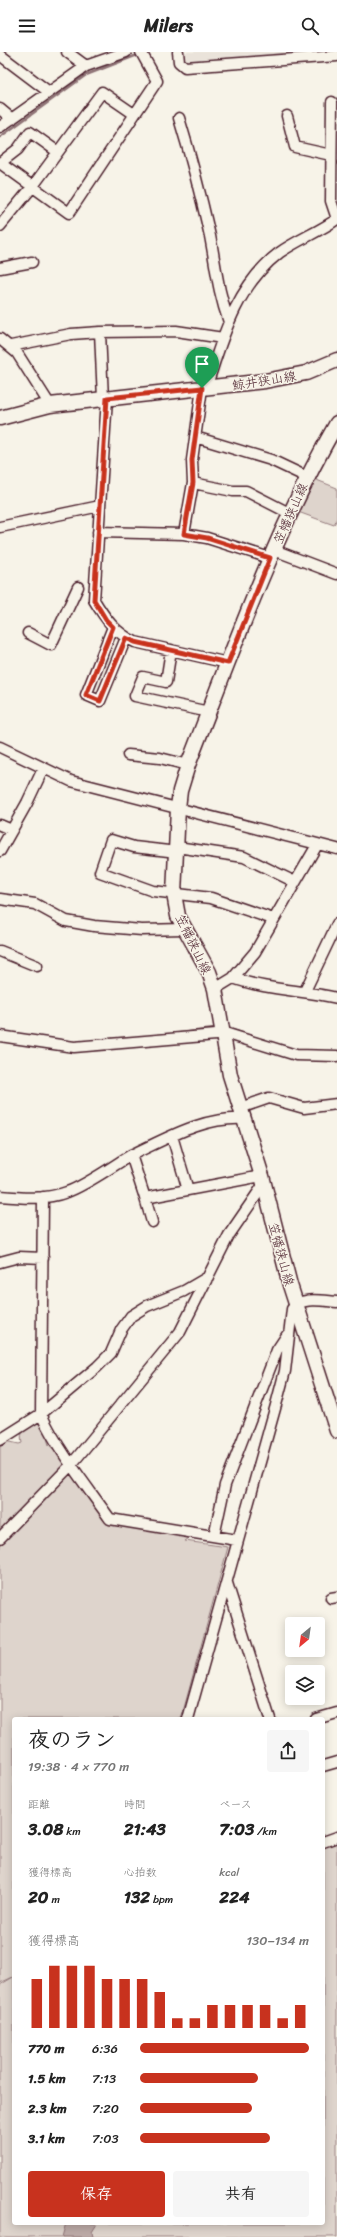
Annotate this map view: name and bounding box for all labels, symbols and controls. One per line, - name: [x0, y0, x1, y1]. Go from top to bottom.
- text: Milers: [144, 10, 193, 42]
- icon: menu: [16, 15, 38, 37]
- icon: search: [299, 15, 321, 37]
- pin: [185, 347, 219, 388]
- icon: arrive: [191, 353, 213, 375]
- street label: 鯨井狭山線: [230, 364, 299, 397]
- street label: 笠幡狭山線: [267, 478, 315, 548]
- street label: 笠幡狭山線: [169, 910, 219, 979]
- street label: 笠幡狭山線: [262, 1220, 301, 1289]
- north arrow: [285, 1617, 325, 1657]
- map controls: [285, 1617, 325, 1705]
- button: layers: [285, 1665, 325, 1705]
- text: 夜のラン: [28, 1720, 116, 1759]
- button: share: [267, 1730, 309, 1772]
- text: 19:38 · 4 × 770 m: [28, 1755, 129, 1778]
- text: 距離: [28, 1795, 50, 1814]
- text: 時間: [124, 1795, 146, 1814]
- text: ペース: [219, 1795, 252, 1814]
- text: 3.08: [28, 1814, 63, 1844]
- text: 21:43: [124, 1814, 166, 1844]
- text: 7:03: [219, 1814, 254, 1844]
- text: km: [63, 1822, 81, 1841]
- text: /km: [254, 1822, 277, 1841]
- text: 獲得標高: [28, 1863, 72, 1882]
- text: 心拍数: [124, 1863, 157, 1882]
- text: kcal: [219, 1863, 239, 1882]
- text: 20: [28, 1882, 49, 1912]
- text: 132: [124, 1882, 150, 1912]
- text: 224: [219, 1882, 250, 1912]
- text: m: [49, 1890, 60, 1909]
- text: bpm: [150, 1890, 173, 1909]
- text: 獲得標高: [28, 1929, 80, 1952]
- text: 130–134 m: [246, 1929, 309, 1952]
- text: 770 m: [28, 2037, 64, 2060]
- text: 6:36: [92, 2037, 118, 2060]
- text: 1.5 km: [28, 2067, 66, 2090]
- text: 7:13: [92, 2067, 116, 2090]
- text: 2.3 km: [28, 2097, 67, 2120]
- text: 7:20: [92, 2097, 119, 2120]
- text: 3.1 km: [28, 2127, 65, 2150]
- text: 7:03: [92, 2127, 119, 2150]
- button: 保存: [28, 2171, 165, 2217]
- button: 共有: [173, 2171, 309, 2217]

